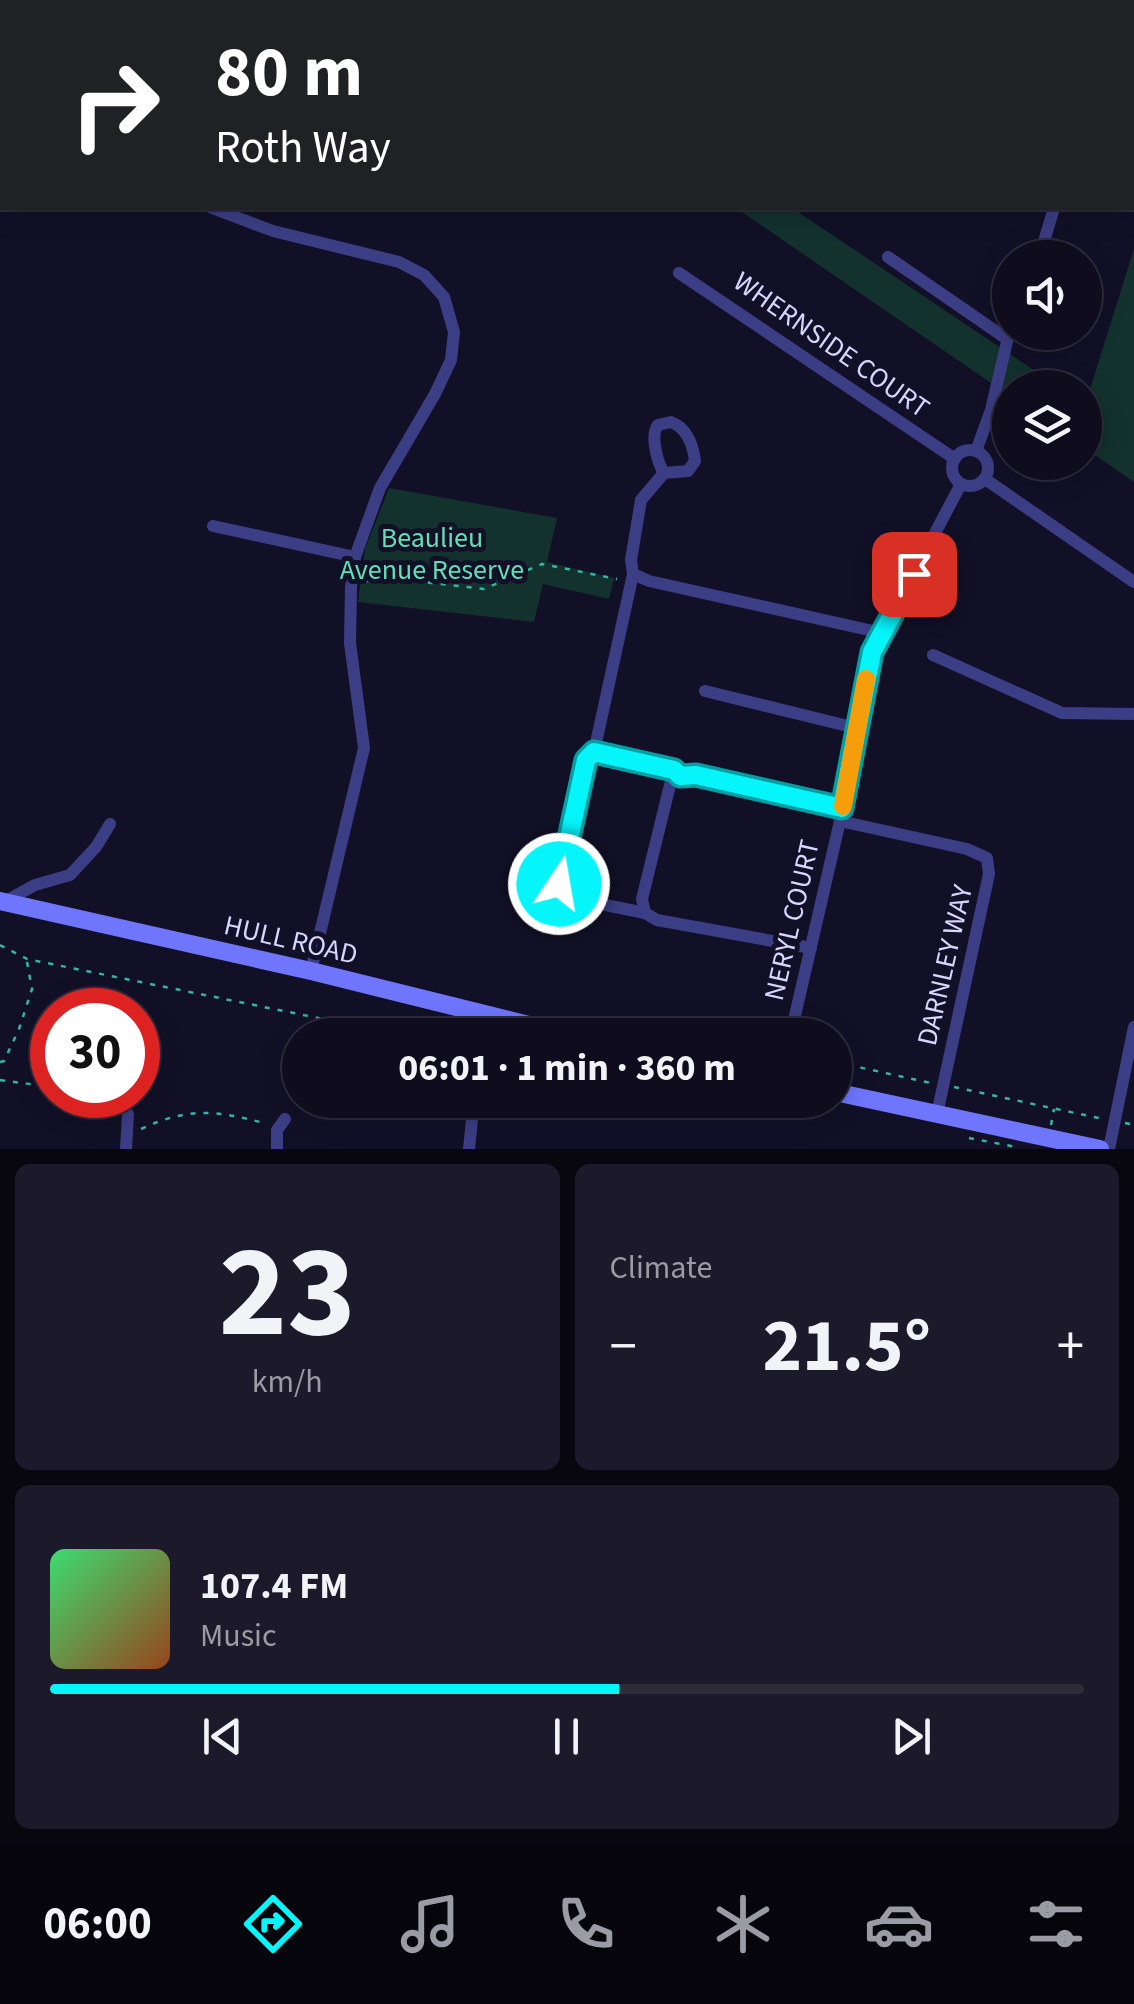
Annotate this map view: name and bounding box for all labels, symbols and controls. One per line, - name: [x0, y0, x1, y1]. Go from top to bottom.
- text: 80 m: [215, 23, 363, 123]
- icon: right: [50, 40, 180, 170]
- text: Roth Way: [215, 116, 391, 180]
- map controls: [992, 240, 1102, 480]
- button: sound: [992, 240, 1102, 350]
- street label: WHERNSIDE COURT: [725, 262, 938, 428]
- button: layers: [992, 370, 1102, 480]
- park label: Beaulieu Avenue Reserve: [340, 518, 524, 590]
- pin: [872, 532, 957, 617]
- icon: arrive: [887, 547, 942, 602]
- position arrow: [507, 832, 611, 936]
- street label: NERYL COURT: [754, 836, 830, 1004]
- street label: DARNLEY WAY: [907, 880, 983, 1049]
- street label: HULL ROAD: [220, 905, 361, 975]
- speed limit sign: 30: [30, 988, 160, 1118]
- text: 06:01 · 1 min · 360 m: [398, 1041, 736, 1095]
- text: 23: [219, 1201, 356, 1386]
- text: Climate: [610, 1245, 712, 1291]
- text: 21.5°: [762, 1293, 931, 1400]
- text: −: [610, 1308, 637, 1386]
- text: +: [1057, 1308, 1084, 1386]
- text: km/h: [252, 1359, 323, 1405]
- text: 107.4 FM: [200, 1559, 348, 1613]
- text: Music: [200, 1613, 277, 1659]
- icon: previous: [195, 1709, 250, 1764]
- icon: pause: [539, 1709, 594, 1764]
- icon: next: [884, 1709, 939, 1764]
- icon: directions: [238, 1889, 308, 1959]
- icon: music: [395, 1889, 465, 1959]
- icon: phone: [551, 1889, 621, 1959]
- icon: climate: [708, 1889, 778, 1959]
- icon: car: [864, 1889, 934, 1959]
- icon: filters: [1021, 1889, 1091, 1959]
- text: 06:00: [43, 1892, 152, 1956]

